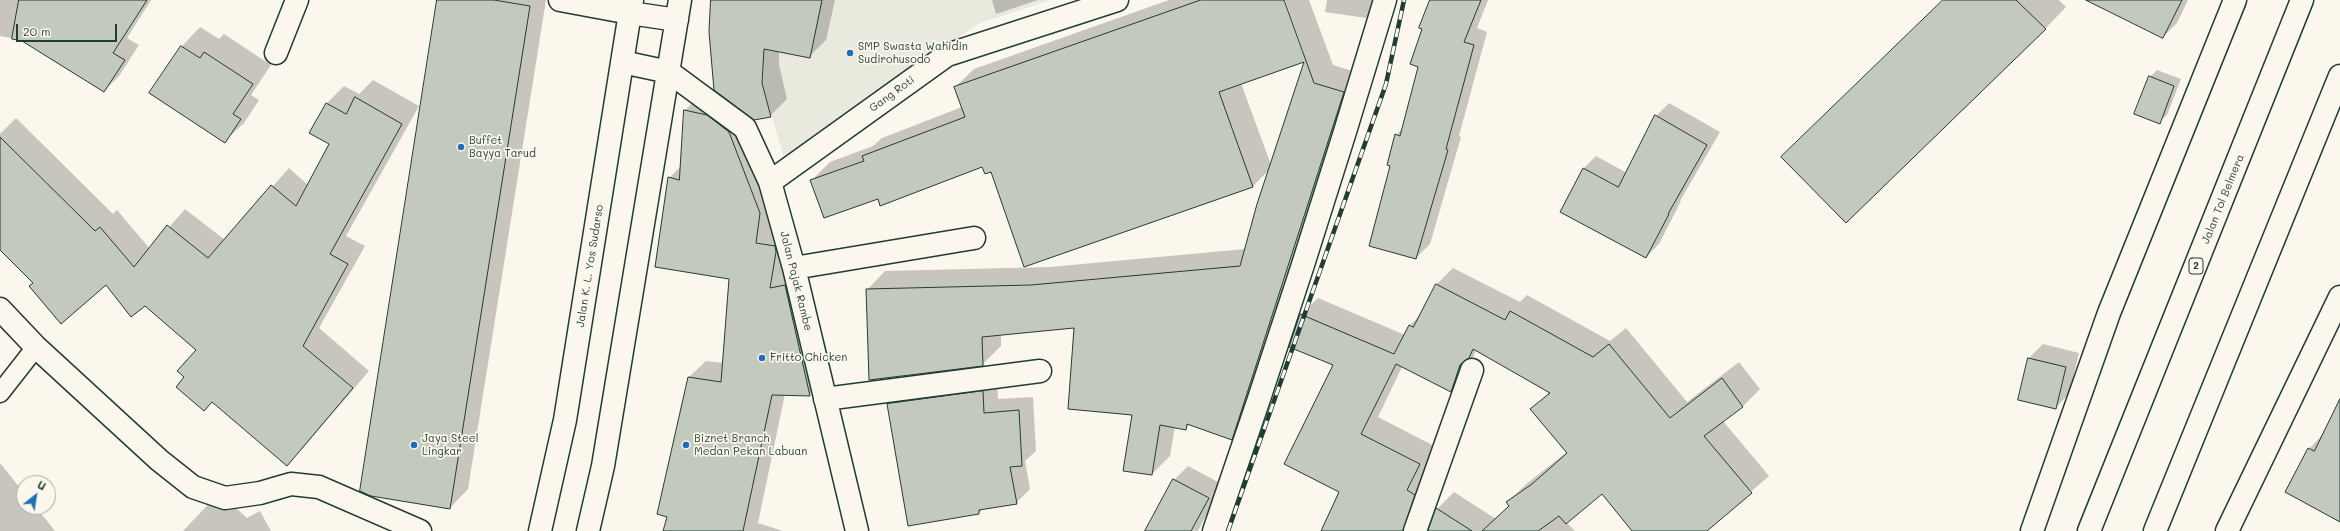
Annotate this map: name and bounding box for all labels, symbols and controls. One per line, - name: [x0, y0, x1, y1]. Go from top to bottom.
- scale bar: [18, 16, 119, 42]
- text: 20 m: [23, 23, 51, 39]
- place label: SMP Swasta Wahidin Sudirohusodo: [858, 40, 968, 66]
- marker: SMP Swasta Wahidin Sudirohusodo: [845, 48, 855, 58]
- street label: Gang Roti: [867, 73, 917, 115]
- place label: Buffet Bayya Tarud: [469, 134, 536, 160]
- marker: Buffet Bayya Tarud: [456, 142, 466, 152]
- street label: Jalan Tol Belmera: [2199, 152, 2247, 246]
- street label: Jalan K. L. Yos Sudarso: [574, 204, 606, 328]
- street label: Jalan Pajak Rambe: [777, 230, 815, 332]
- road number: 2: [2189, 258, 2203, 274]
- place label: Fritto Chicken: [770, 351, 847, 365]
- marker: Fritto Chicken: [757, 353, 767, 363]
- place label: Jaya Steel Lingkar: [422, 432, 478, 458]
- place label: Biznet Branch Medan Pekan Labuan: [694, 432, 807, 458]
- marker: Jaya Steel Lingkar: [409, 440, 419, 450]
- marker: Biznet Branch Medan Pekan Labuan: [681, 440, 691, 450]
- north arrow: [16, 475, 56, 515]
- text: U: [35, 477, 49, 493]

